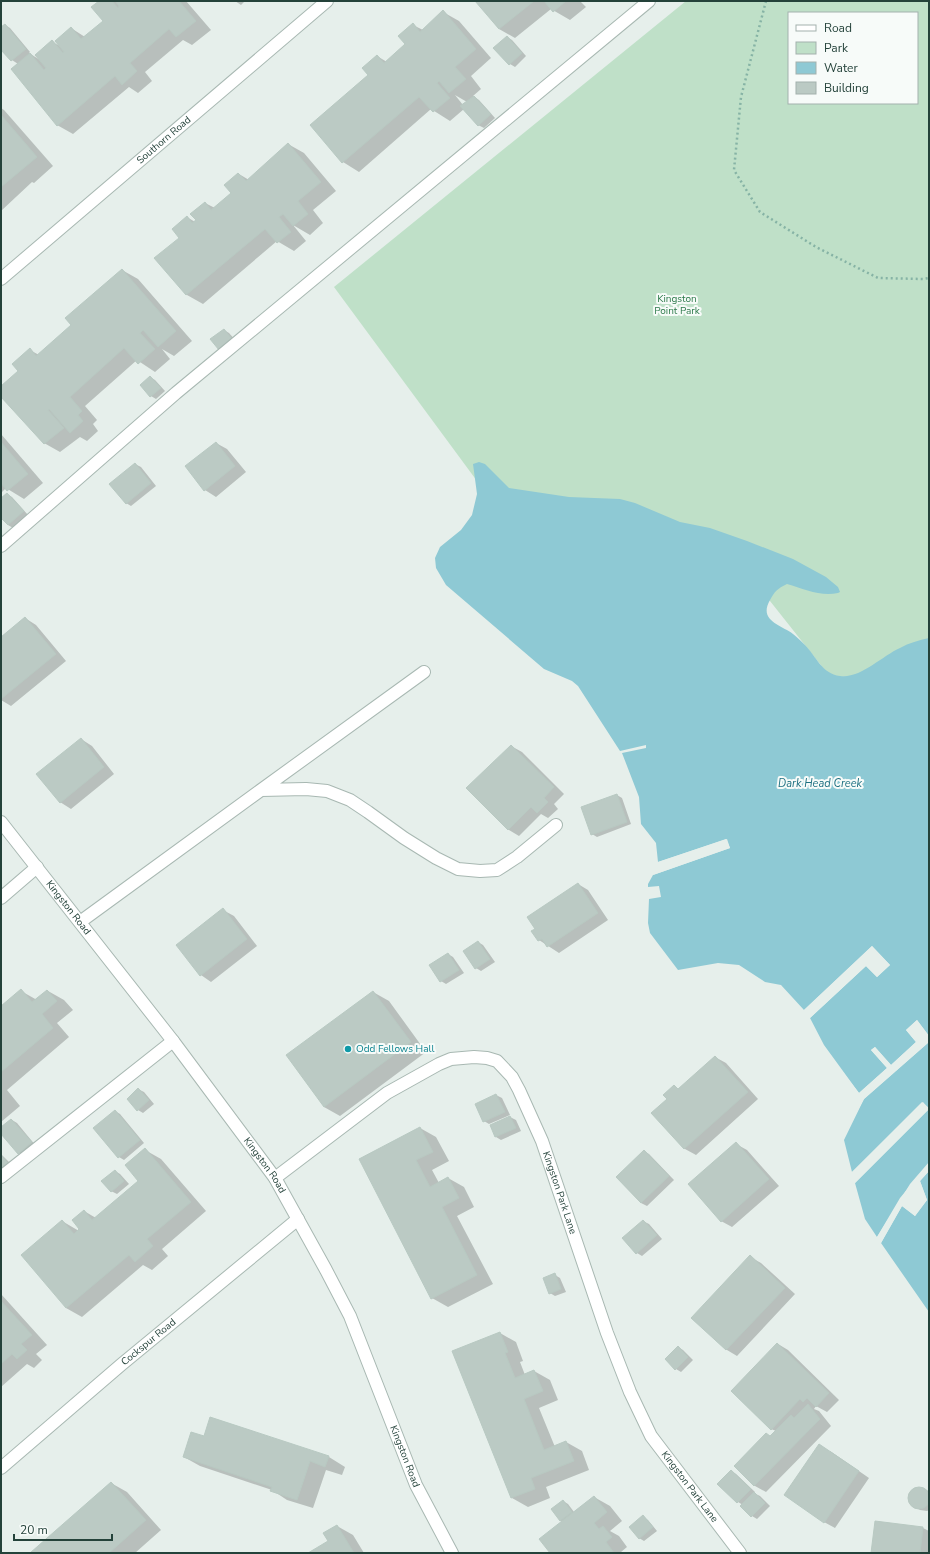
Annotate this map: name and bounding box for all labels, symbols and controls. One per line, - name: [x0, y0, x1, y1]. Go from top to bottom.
- legend: [788, 12, 918, 104]
- text: Road: [824, 20, 852, 36]
- text: Park: [824, 40, 849, 56]
- text: Water: [824, 60, 858, 76]
- text: Building: [824, 80, 869, 96]
- street label: Southorn Road: [134, 113, 194, 167]
- park label: Kingston Point Park: [654, 292, 701, 318]
- water label: Dark Head Creek: [778, 776, 863, 791]
- street label: Kingston Road: [43, 878, 94, 938]
- place label: Odd Fellows Hall: [356, 1042, 434, 1056]
- marker: Odd Fellows Hall: [343, 1044, 353, 1054]
- street label: Kingston Road: [240, 1135, 289, 1196]
- street label: Kingston Park Lane: [539, 1150, 580, 1236]
- street label: Cockspur Road: [118, 1315, 179, 1369]
- street label: Kingston Road: [386, 1423, 423, 1490]
- street label: Kingston Park Lane: [658, 1448, 721, 1526]
- scale bar: [14, 1516, 112, 1542]
- text: 20 m: [20, 1522, 48, 1538]

